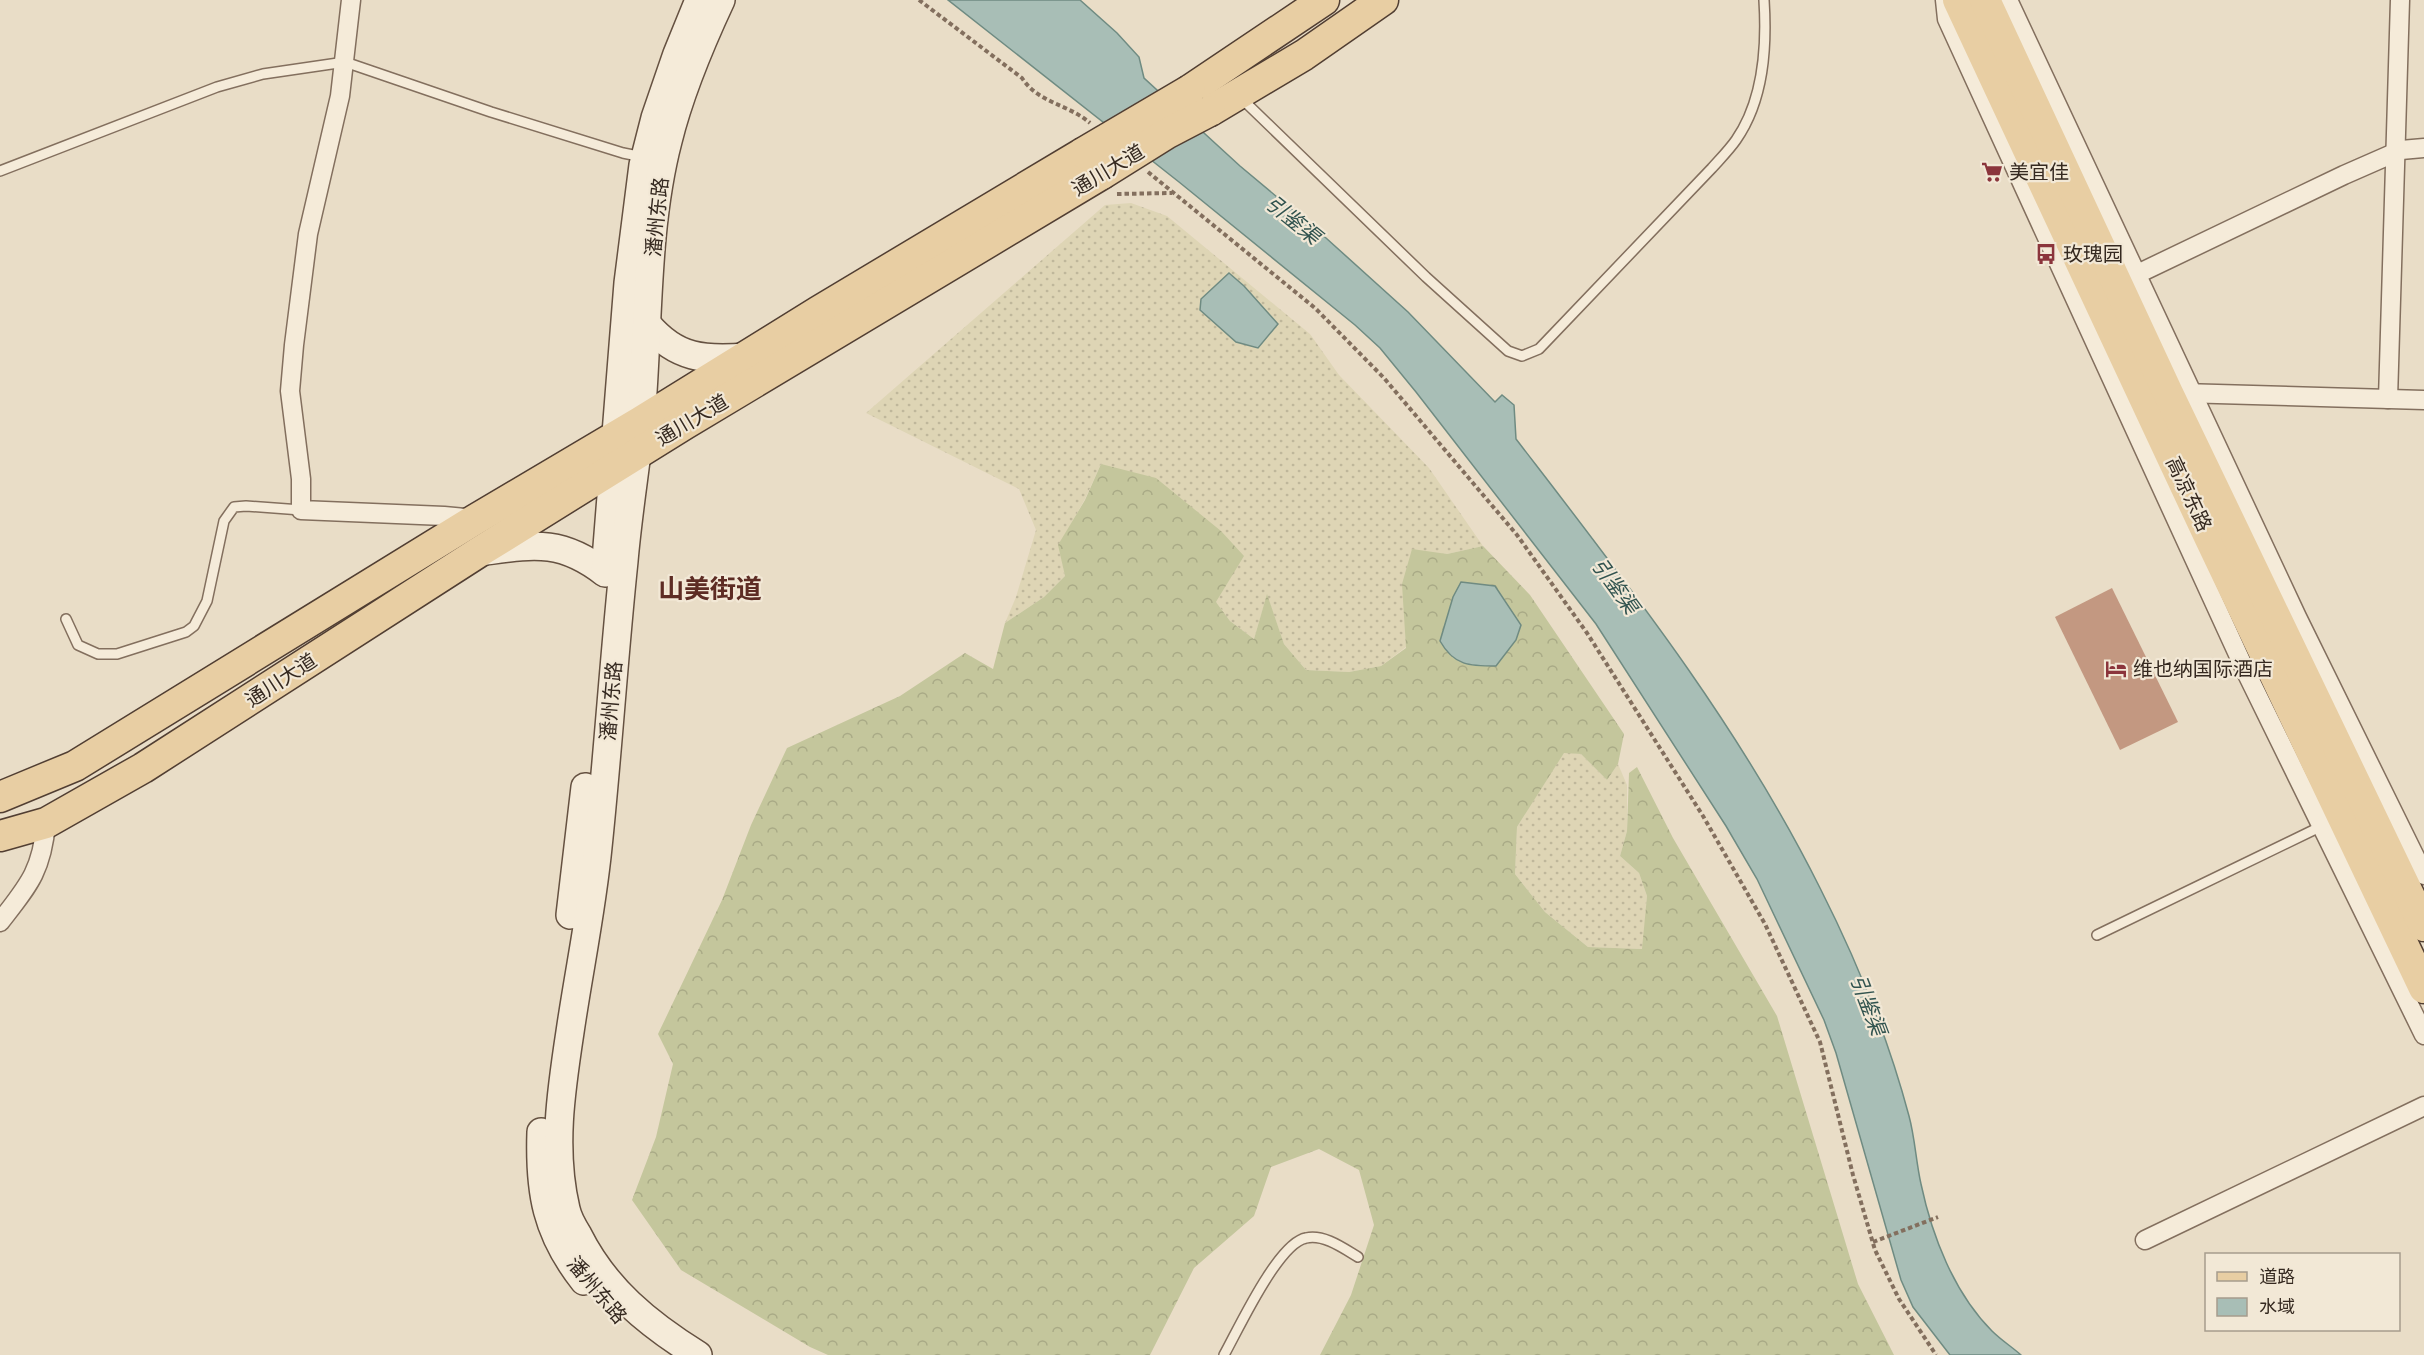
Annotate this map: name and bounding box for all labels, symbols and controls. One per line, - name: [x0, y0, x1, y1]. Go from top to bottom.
- street label: 通川大道: [1067, 137, 1149, 203]
- place label: 美宜佳: [2009, 158, 2069, 186]
- supermarket icon: 美宜佳: [1980, 160, 2004, 184]
- street label: 潘州东路: [639, 176, 675, 258]
- water label: 引鉴渠: [1260, 189, 1329, 253]
- place label: 玫瑰园: [2063, 240, 2123, 268]
- bus stop icon: 玫瑰园: [2034, 242, 2058, 266]
- street label: 通川大道: [651, 387, 733, 453]
- street label: 高凉东路: [2159, 452, 2219, 536]
- water label: 引鉴渠: [1585, 552, 1647, 622]
- district label: 山美街道: [658, 571, 762, 607]
- street label: 通川大道: [240, 646, 322, 714]
- place label: 维也纳国际酒店: [2133, 655, 2273, 683]
- hotel icon: 维也纳国际酒店: [2104, 657, 2128, 681]
- street label: 潘州东路: [594, 660, 628, 742]
- water label: 引鉴渠: [1844, 970, 1894, 1042]
- street label: 潘州东路: [561, 1250, 633, 1330]
- legend: [2205, 1253, 2400, 1331]
- text: 道路: [2259, 1264, 2295, 1289]
- text: 水域: [2259, 1294, 2295, 1319]

